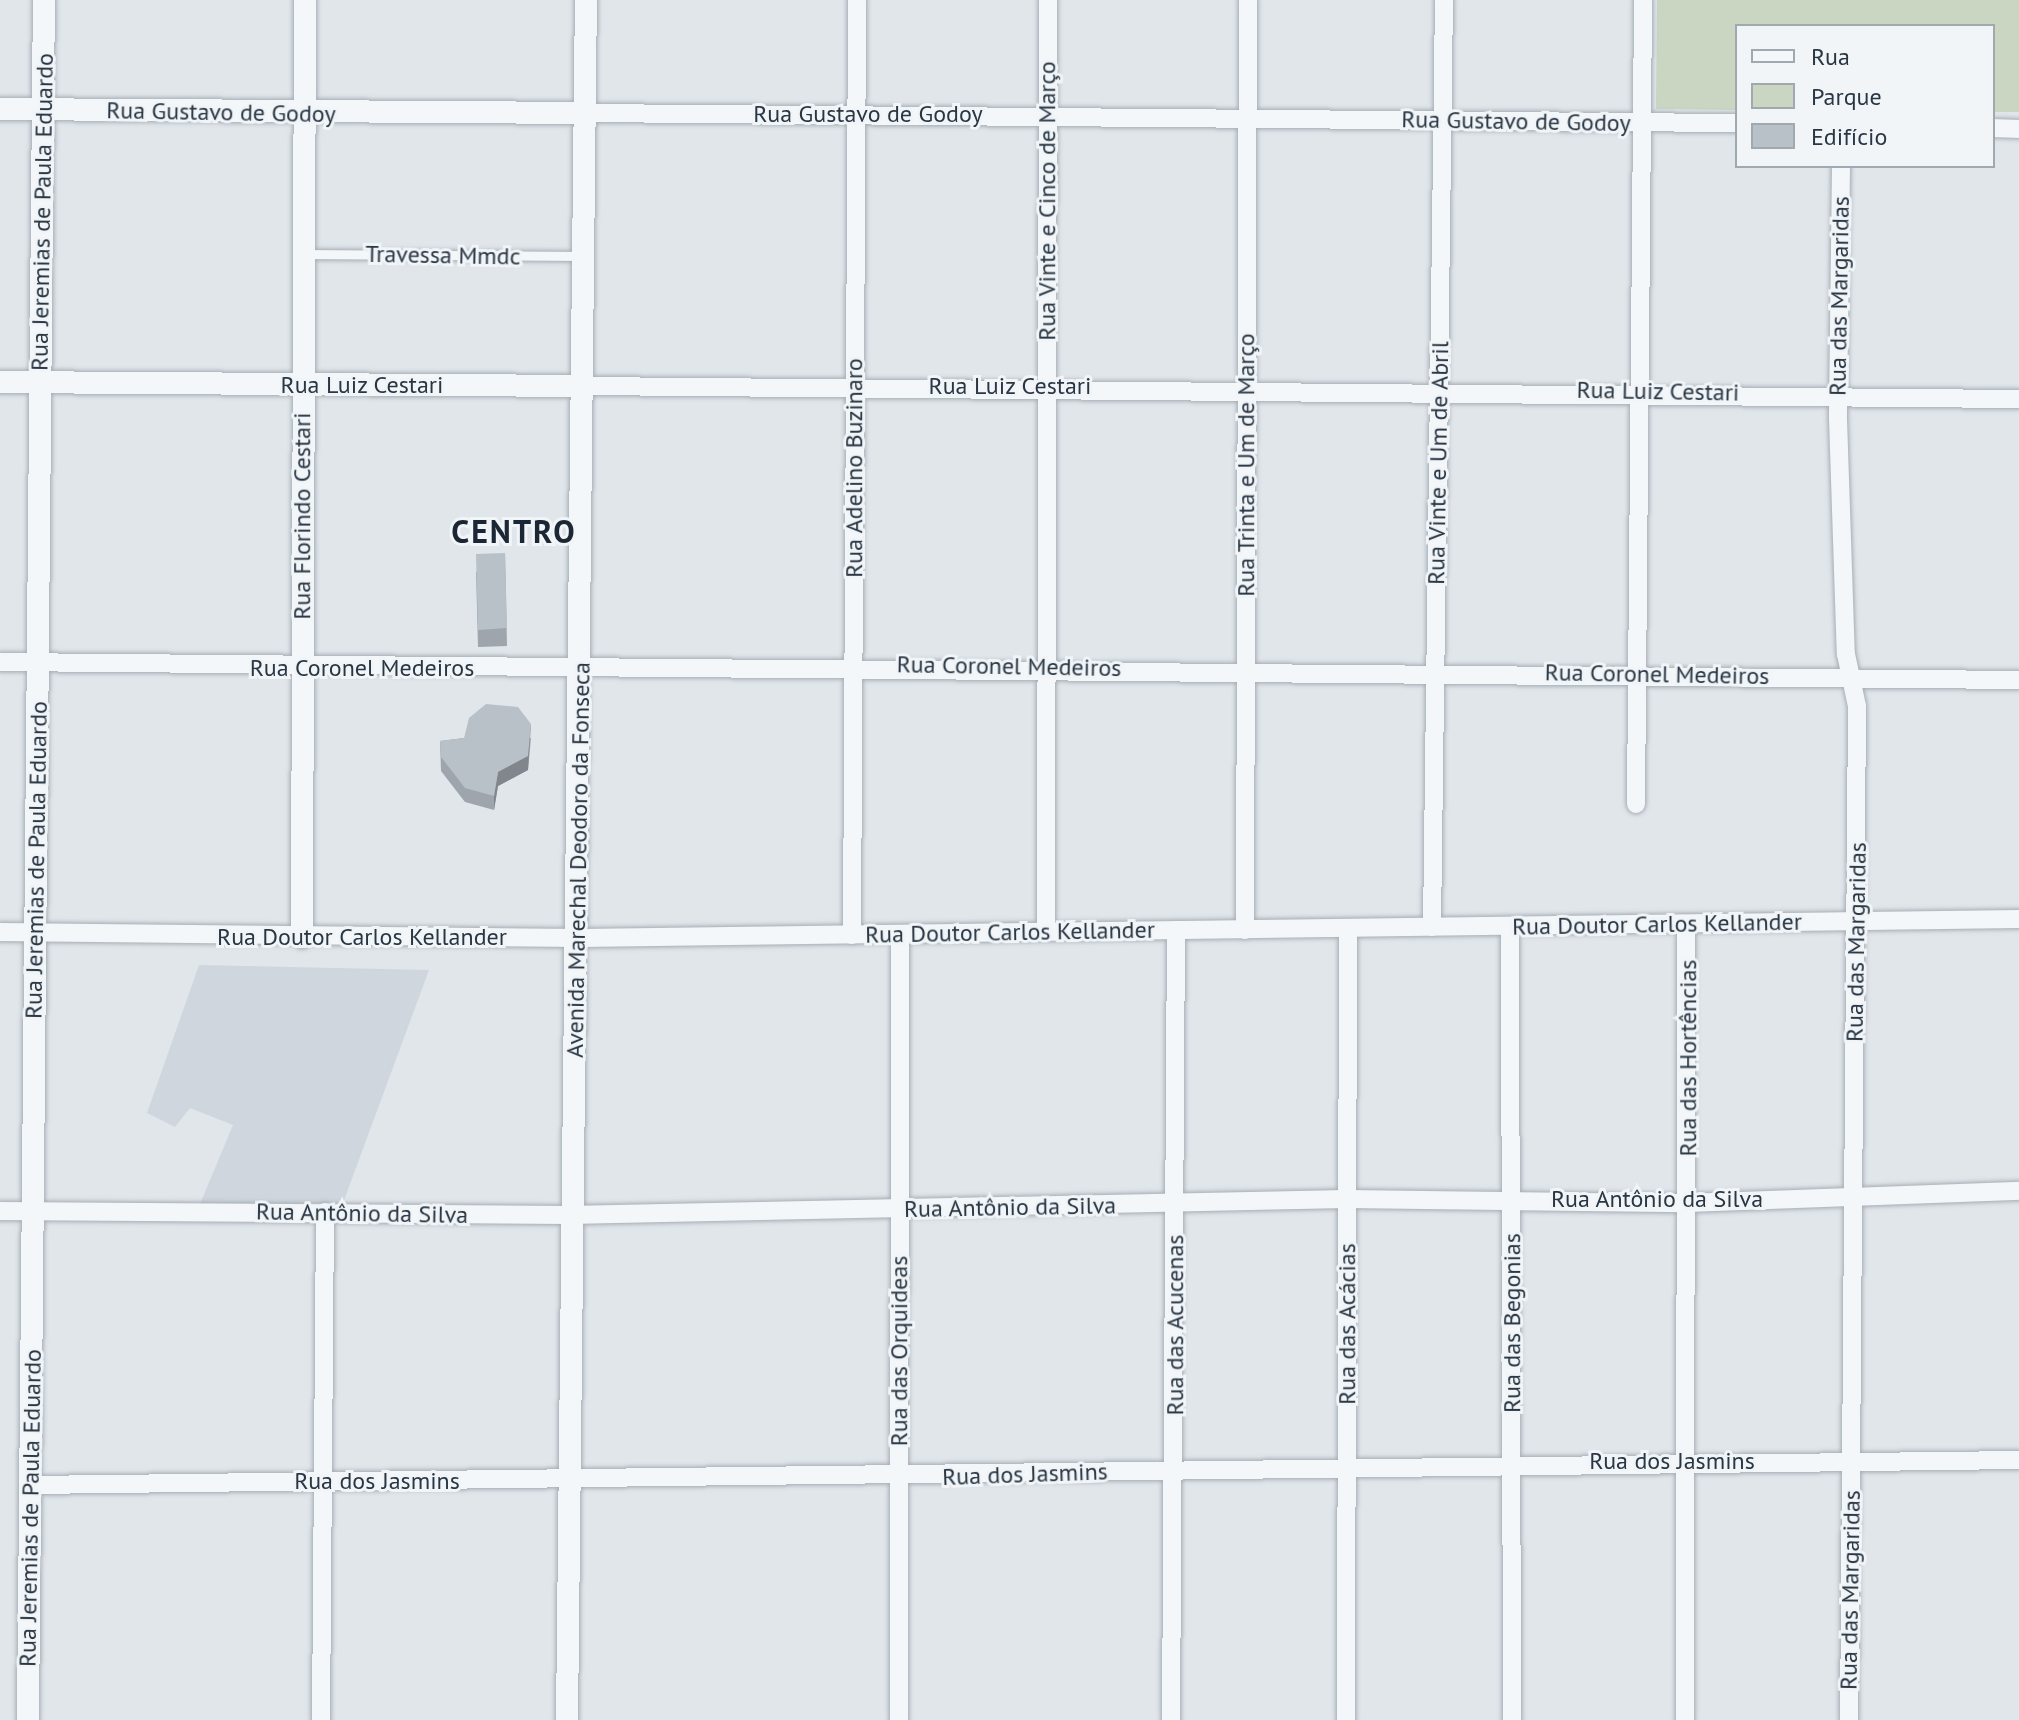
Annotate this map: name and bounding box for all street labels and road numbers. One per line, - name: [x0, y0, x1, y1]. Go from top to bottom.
- street label: Rua Jeremias de Paula Eduardo: [25, 53, 59, 371]
- street label: Rua Vinte e Cinco de Março: [1033, 61, 1061, 341]
- street label: Rua Gustavo de Godoy: [106, 96, 336, 128]
- street label: Rua Gustavo de Godoy: [753, 100, 983, 128]
- street label: Rua Gustavo de Godoy: [1401, 105, 1631, 137]
- street label: Rua das Margaridas: [1823, 196, 1855, 396]
- street label: Travessa Mmdc: [365, 239, 521, 271]
- street label: Rua Trinta e Um de Março: [1232, 333, 1260, 597]
- street label: Rua Vinte e Um de Abril: [1421, 340, 1455, 586]
- street label: Rua Adelino Buzinaro: [840, 358, 868, 578]
- street label: Rua Luiz Cestari: [280, 371, 444, 399]
- street label: Rua Luiz Cestari: [928, 372, 1092, 400]
- street label: Rua Luiz Cestari: [1576, 375, 1740, 407]
- street label: Rua Florindo Cestari: [288, 412, 316, 620]
- street label: Rua Coronel Medeiros: [896, 650, 1122, 682]
- street label: Rua Coronel Medeiros: [250, 654, 474, 682]
- street label: Rua Coronel Medeiros: [1544, 658, 1770, 690]
- street label: Avenida Marechal Deodoro da Fonseca: [560, 662, 596, 1058]
- street label: Rua Jeremias de Paula Eduardo: [19, 701, 53, 1019]
- street label: Rua das Margaridas: [1840, 842, 1872, 1042]
- street label: Rua Doutor Carlos Kellander: [1512, 907, 1802, 941]
- street label: Rua Doutor Carlos Kellander: [865, 915, 1155, 949]
- street label: Rua Doutor Carlos Kellander: [217, 923, 507, 951]
- street label: Rua das Hortências: [1674, 960, 1702, 1156]
- street label: Rua Antônio da Silva: [1551, 1185, 1763, 1213]
- street label: Rua Antônio da Silva: [903, 1191, 1117, 1223]
- street label: Rua Antônio da Silva: [255, 1197, 469, 1229]
- street label: Rua das Begonias: [1498, 1233, 1526, 1413]
- street label: Rua das Acucenas: [1161, 1234, 1189, 1416]
- street label: Rua das Acácias: [1333, 1243, 1361, 1405]
- street label: Rua das Orquideas: [885, 1256, 913, 1446]
- street label: Rua Jeremias de Paula Eduardo: [13, 1349, 47, 1667]
- street label: Rua dos Jasmins: [1589, 1447, 1755, 1475]
- street label: Rua dos Jasmins: [942, 1457, 1108, 1491]
- street label: Rua dos Jasmins: [294, 1467, 460, 1495]
- street label: Rua das Margaridas: [1834, 1490, 1866, 1690]

